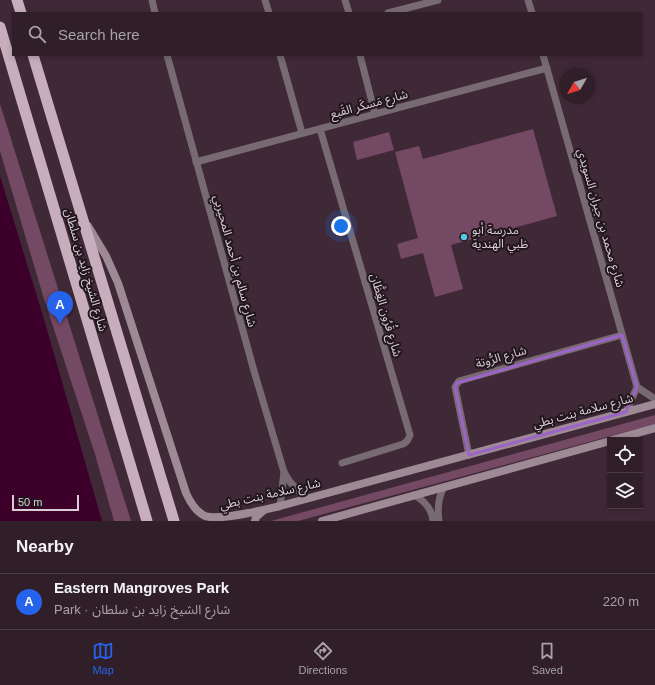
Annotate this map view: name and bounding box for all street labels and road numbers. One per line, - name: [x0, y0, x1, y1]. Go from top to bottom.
- street label: شارع مَسكَر القَبع: [329, 87, 410, 123]
- street label: شارع محمد بن جبران السويدي: [572, 147, 628, 290]
- street label: شارع سالم بن أحمد المحيربي: [208, 193, 260, 329]
- street label: شارع الشيخ زايد بن سلطان: [60, 207, 110, 334]
- street label: شارع قُرُون الغِظَّان: [365, 271, 406, 359]
- street label: شارع الرُّوتة: [474, 343, 529, 373]
- street label: شارع سلامة بنت بطي: [531, 391, 635, 434]
- street label: شارع سلامة بنت بطي: [218, 476, 322, 515]

